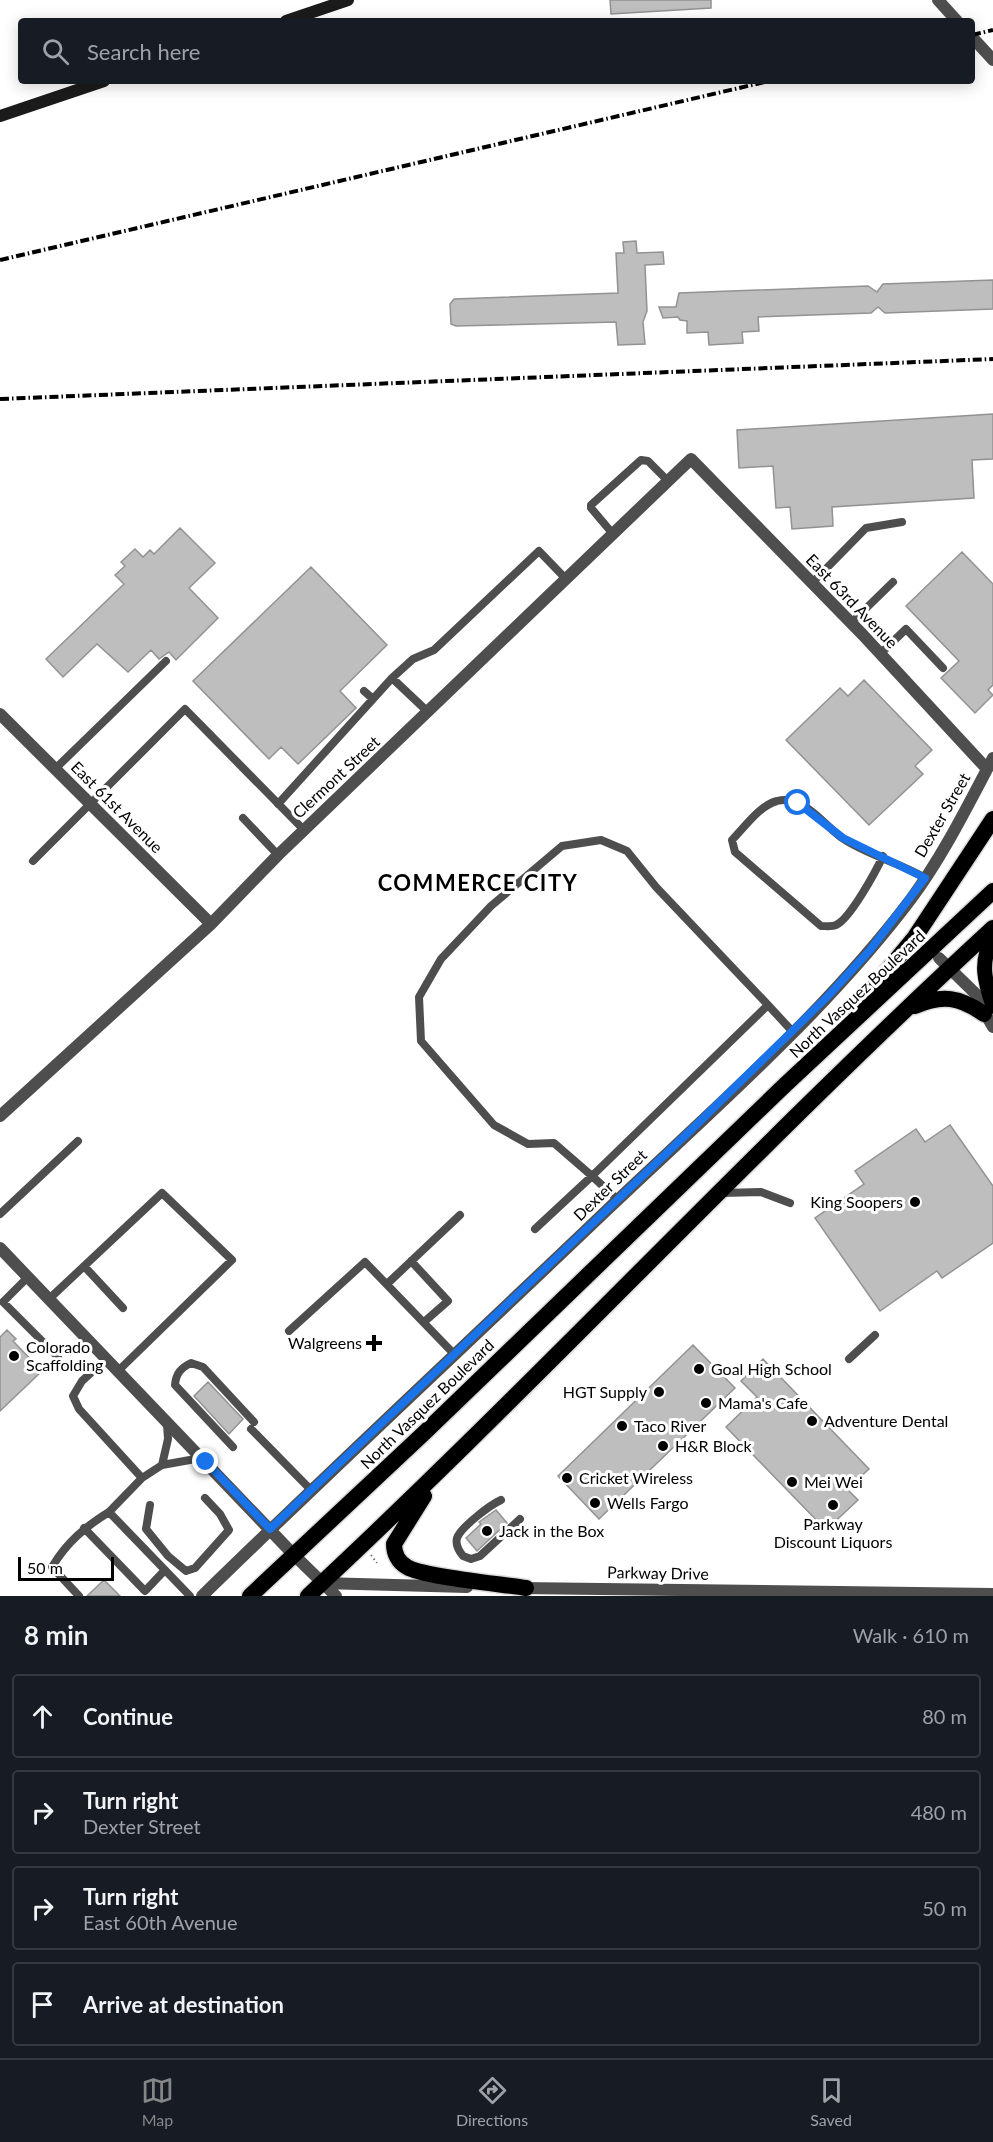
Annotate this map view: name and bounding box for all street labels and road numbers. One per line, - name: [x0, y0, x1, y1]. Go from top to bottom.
- street label: East 63rd Avenue: [803, 550, 902, 652]
- street label: Clermont Street: [288, 731, 383, 822]
- street label: East 61st Avenue: [68, 757, 167, 856]
- street label: Dexter Street: [910, 769, 973, 860]
- street label: North Vasquez Boulevard: [785, 926, 928, 1061]
- street label: Dexter Street: [569, 1145, 650, 1224]
- street label: North Vasquez Boulevard: [356, 1335, 497, 1472]
- street label: Parkway Drive: [607, 1562, 709, 1583]

